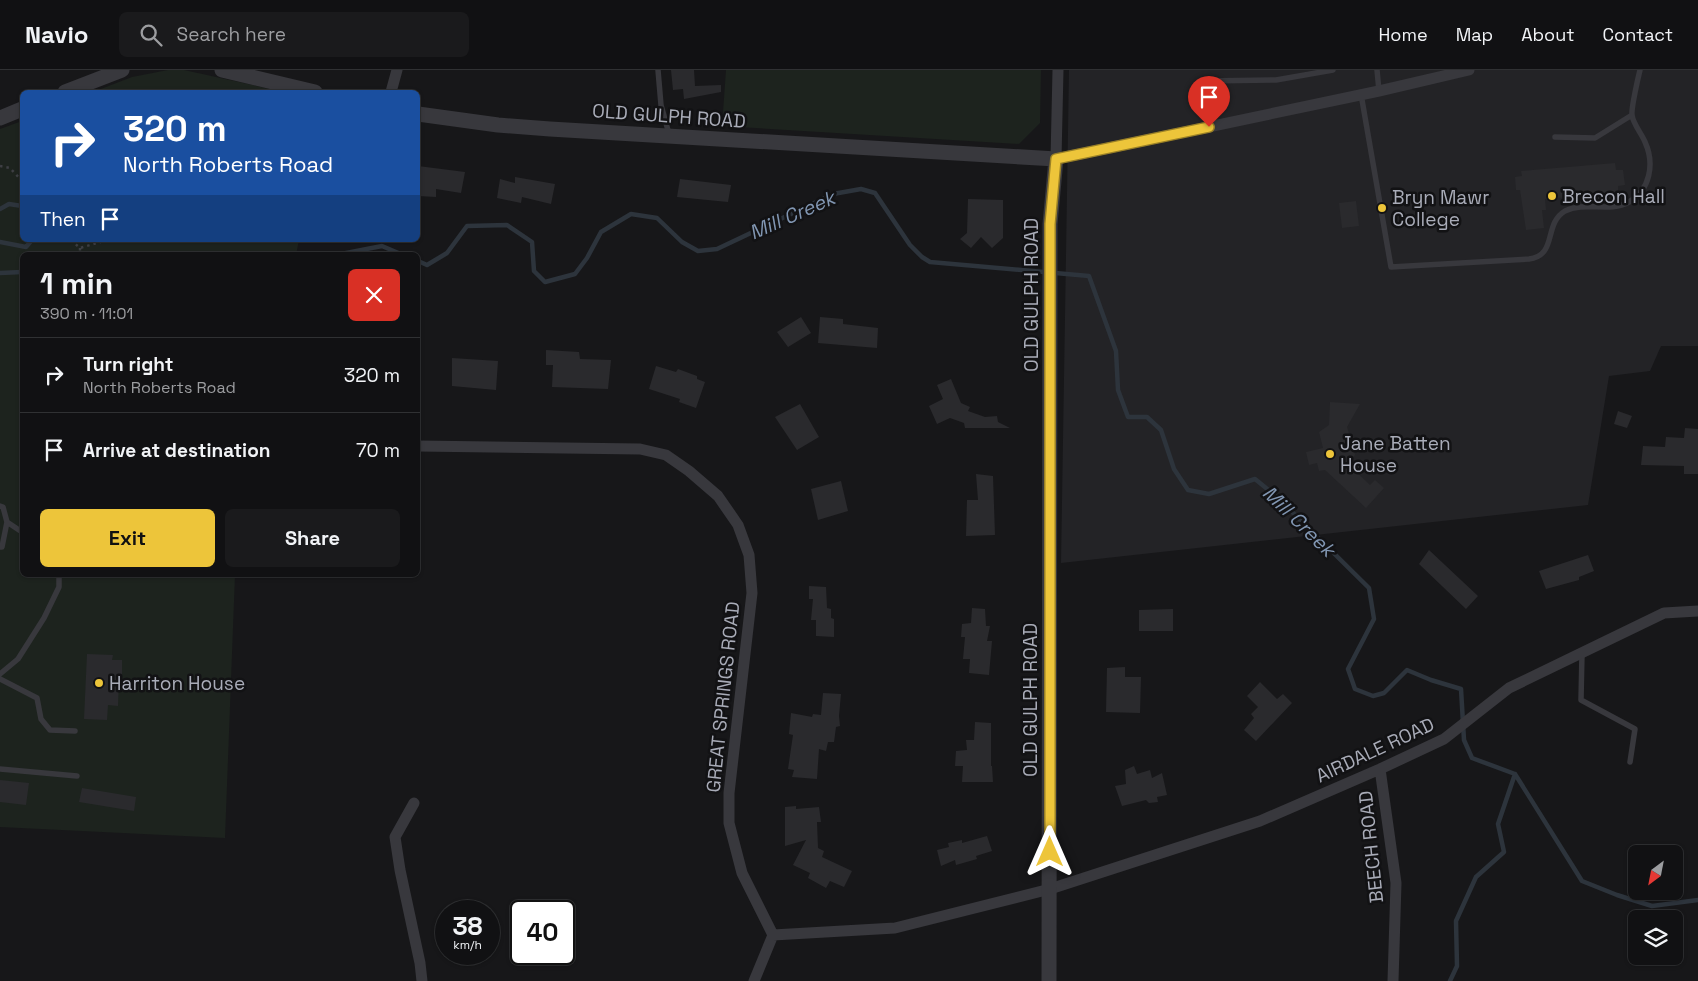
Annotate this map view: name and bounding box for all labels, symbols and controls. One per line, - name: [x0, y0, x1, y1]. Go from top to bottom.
- search box: [119, 12, 469, 57]
- text: Navio: [25, 19, 89, 50]
- icon: search: [137, 21, 165, 49]
- text: Search here: [177, 22, 286, 47]
- text: Home: [1379, 23, 1428, 46]
- text: Map: [1456, 23, 1493, 46]
- text: About: [1521, 23, 1575, 46]
- text: Contact: [1603, 23, 1673, 46]
- pin: [1188, 76, 1230, 127]
- icon: arrive: [1195, 83, 1223, 111]
- street label: OLD GULPH ROAD: [591, 98, 747, 134]
- text: 320 m: [123, 107, 227, 151]
- icon: right: [40, 110, 105, 175]
- text: North Roberts Road: [123, 150, 333, 178]
- water label: Mill Creek: [745, 184, 841, 246]
- place label: Brecon Hall: [1562, 184, 1665, 209]
- place label: Bryn Mawr College: [1392, 185, 1489, 232]
- marker: Brecon Hall: [1546, 190, 1558, 202]
- marker: Bryn Mawr College: [1376, 202, 1388, 214]
- icon: arrive: [96, 205, 124, 233]
- text: Then: [40, 207, 86, 232]
- street label: OLD GULPH ROAD: [1019, 218, 1044, 372]
- text: 1 min: [40, 264, 113, 303]
- button: close: [348, 269, 400, 321]
- text: 390 m · 11:01: [40, 303, 133, 324]
- text: Turn right: [83, 352, 173, 377]
- icon: right: [40, 361, 68, 389]
- text: 320 m: [344, 363, 400, 388]
- text: North Roberts Road: [83, 377, 236, 398]
- place label: Jane Batten House: [1340, 431, 1451, 478]
- icon: arrive: [40, 436, 68, 464]
- text: Arrive at destination: [83, 438, 271, 463]
- text: 70 m: [356, 438, 400, 463]
- marker: Jane Batten House: [1324, 448, 1336, 460]
- water label: Mill Creek: [1257, 480, 1343, 564]
- button: Exit: [40, 509, 215, 567]
- button: Share: [225, 509, 400, 567]
- street label: GREAT SPRINGS ROAD: [701, 600, 745, 794]
- street label: OLD GULPH ROAD: [1018, 623, 1043, 777]
- place label: Harriton House: [109, 671, 245, 696]
- marker: Harriton House: [93, 677, 105, 689]
- street label: AIRDALE ROAD: [1312, 712, 1438, 788]
- street label: BEECH ROAD: [1353, 790, 1389, 904]
- position arrow: [1023, 825, 1075, 877]
- north arrow: [1628, 845, 1682, 900]
- map controls: [1628, 845, 1683, 965]
- speed limit sign: 40: [510, 900, 575, 965]
- text: 38: [452, 910, 483, 942]
- button: layers: [1628, 910, 1683, 965]
- text: km/h: [453, 937, 482, 953]

